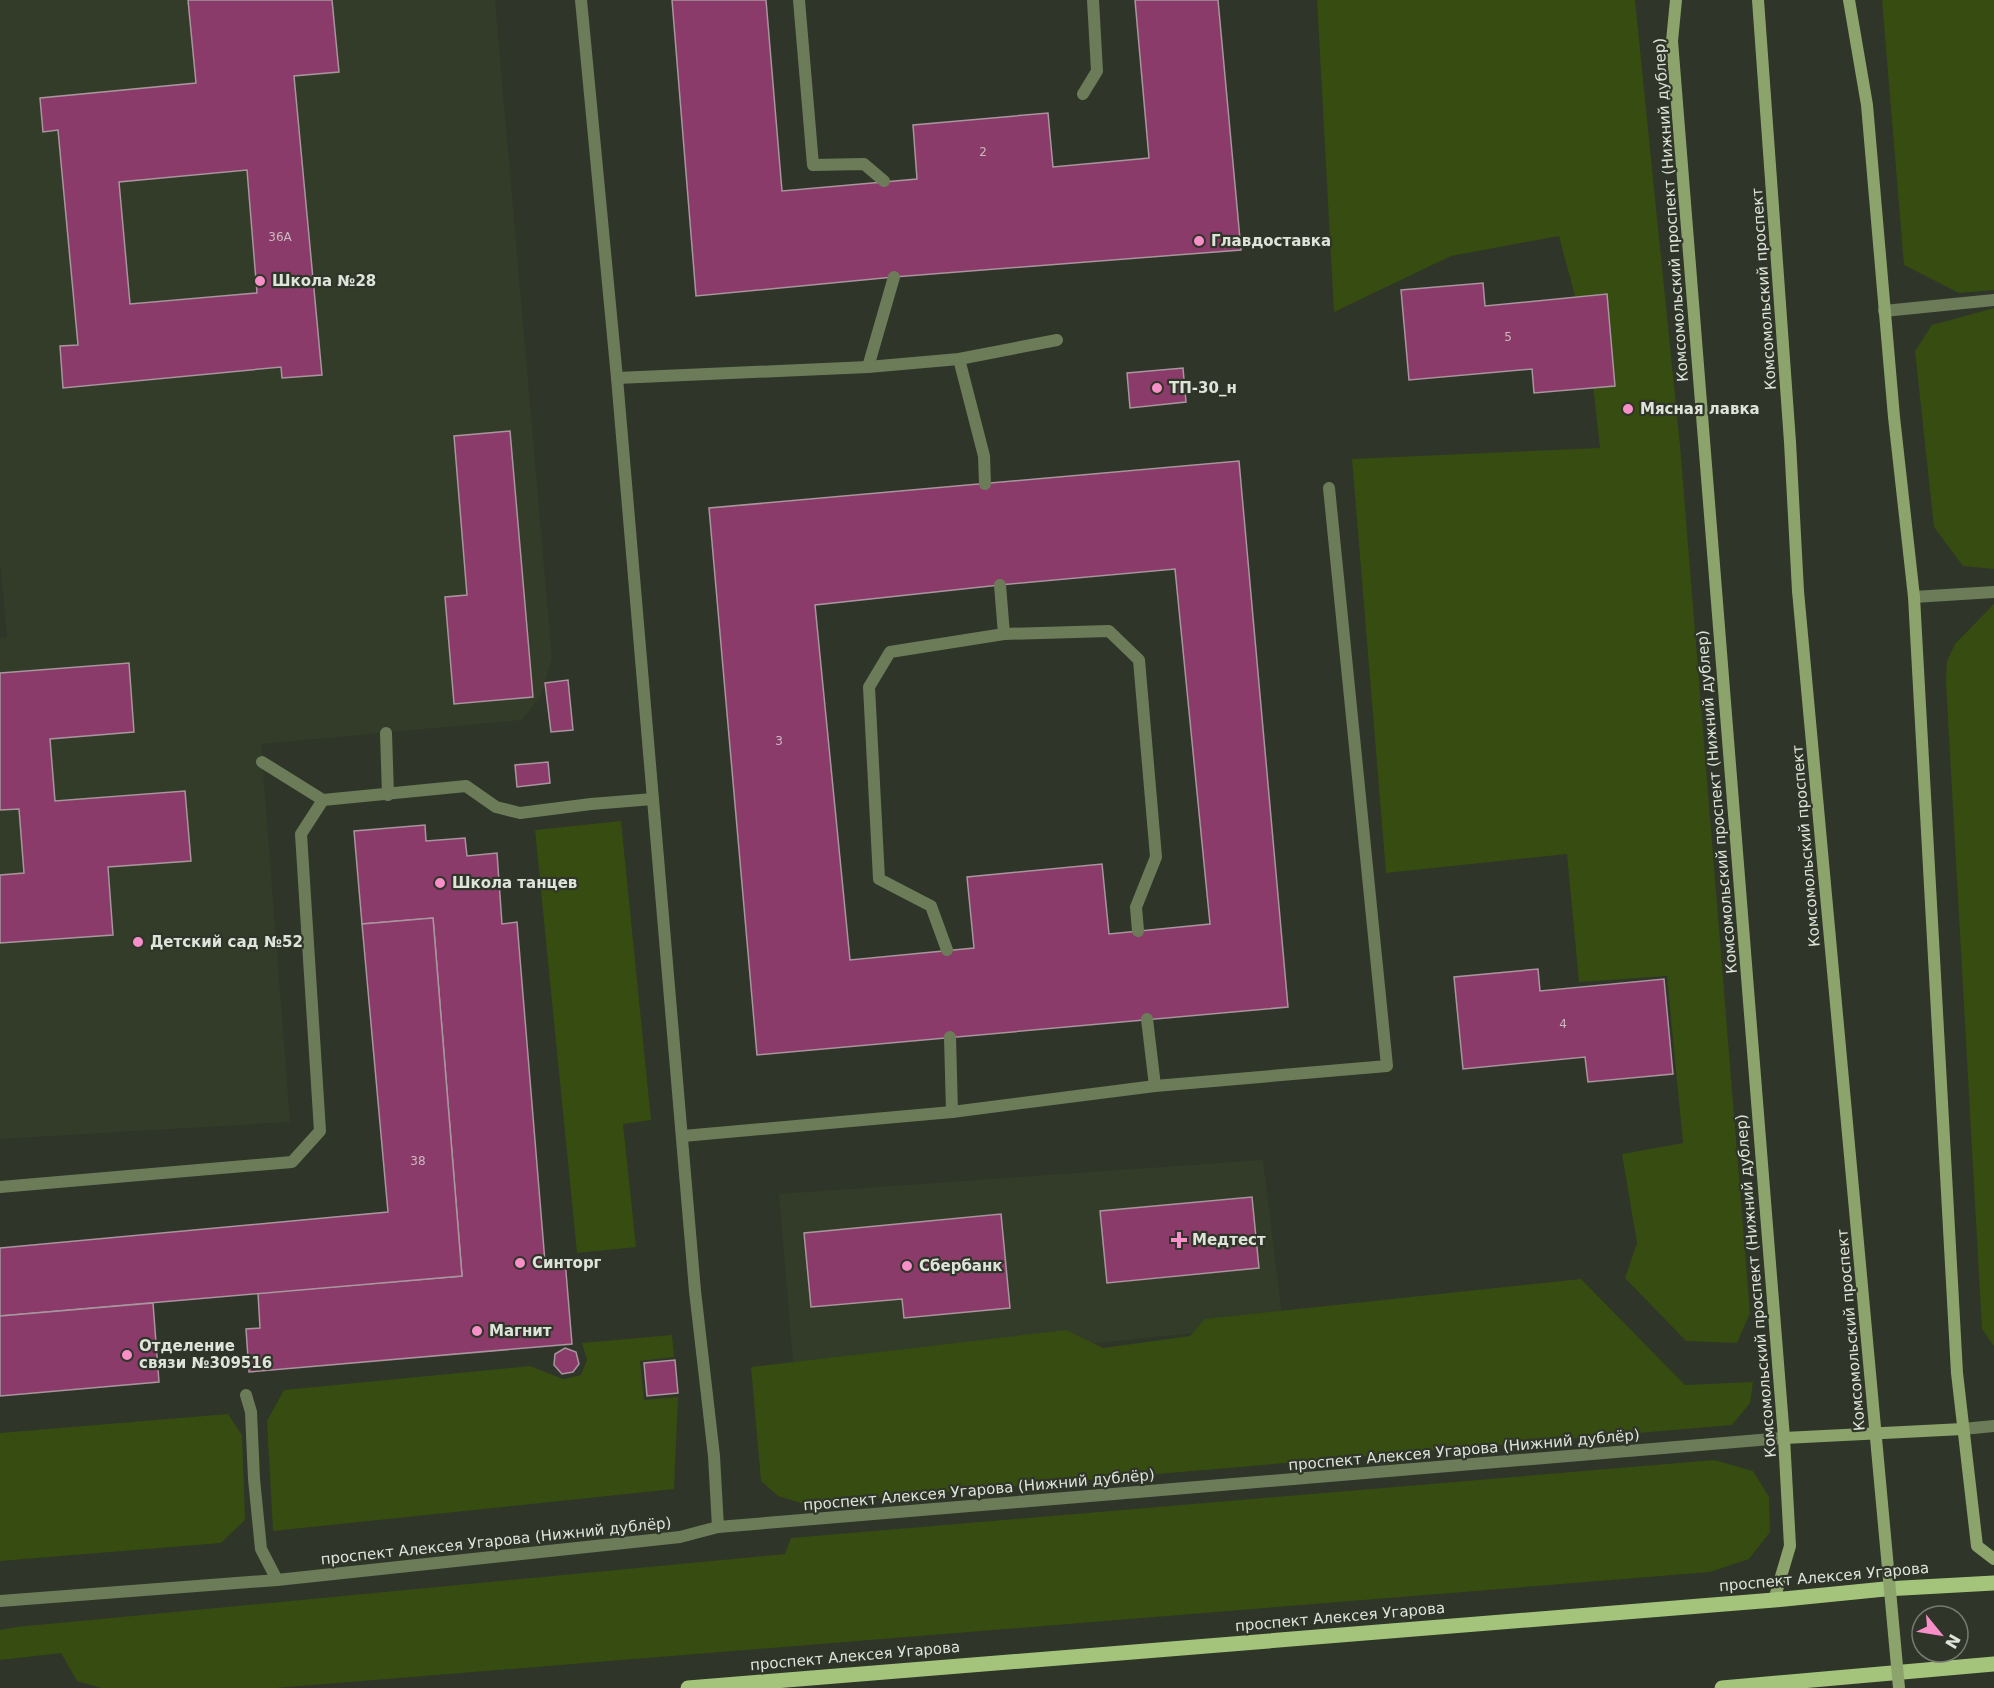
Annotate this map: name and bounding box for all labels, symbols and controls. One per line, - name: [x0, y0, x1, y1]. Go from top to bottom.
- street label: Комсомольский проспект (Нижний дублер): [1650, 38, 1692, 382]
- house number: 2: [979, 145, 987, 159]
- street label: Комсомольский проспект: [1748, 187, 1780, 391]
- house number: 36А: [268, 230, 293, 244]
- place label: Главдоставка: [1211, 232, 1331, 250]
- marker: Главдоставка: [1192, 234, 1206, 248]
- place label: Школа №28: [272, 272, 376, 290]
- marker: Школа №28: [253, 274, 267, 288]
- house number: 5: [1504, 330, 1512, 344]
- place label: ТП-30_н: [1169, 379, 1237, 397]
- marker: ТП-30_н: [1150, 381, 1164, 395]
- place label: Мясная лавка: [1640, 400, 1760, 418]
- marker: Мясная лавка: [1621, 402, 1635, 416]
- street label: Комсомольский проспект (Нижний дублер): [1693, 630, 1741, 974]
- house number: 3: [775, 734, 783, 748]
- street label: Комсомольский проспект: [1788, 744, 1824, 948]
- place label: Школа танцев: [452, 874, 577, 892]
- marker: Школа танцев: [433, 876, 447, 890]
- place label: Детский сад №52: [150, 933, 303, 951]
- marker: Детский сад №52: [131, 935, 145, 949]
- house number: 4: [1559, 1017, 1567, 1031]
- street label: Комсомольский проспект (Нижний дублер): [1732, 1114, 1780, 1458]
- house number: 38: [410, 1154, 426, 1168]
- street label: Комсомольский проспект: [1833, 1228, 1869, 1432]
- marker: Медтест: [1170, 1231, 1188, 1249]
- place label: Медтест: [1192, 1231, 1266, 1249]
- place label: Синторг: [532, 1254, 602, 1272]
- marker: Синторг: [513, 1256, 527, 1270]
- place label: Сбербанк: [919, 1257, 1003, 1275]
- marker: Сбербанк: [900, 1259, 914, 1273]
- place label: Магнит: [489, 1322, 552, 1340]
- marker: Магнит: [470, 1324, 484, 1338]
- place label: Отделение связи №309516: [139, 1337, 272, 1372]
- marker: Отделение связи №309516: [120, 1348, 134, 1362]
- street label: проспект Алексея Угарова (Нижний дублёр): [1288, 1426, 1640, 1474]
- street label: проспект Алексея Угарова (Нижний дублёр): [803, 1466, 1155, 1514]
- street label: проспект Алексея Угарова (Нижний дублёр): [320, 1514, 672, 1568]
- street label: проспект Алексея Угарова: [1718, 1559, 1930, 1595]
- street label: проспект Алексея Угарова: [1234, 1599, 1446, 1635]
- north arrow: [1910, 1604, 1970, 1664]
- text: N: [1941, 1631, 1964, 1652]
- street label: проспект Алексея Угарова: [749, 1638, 961, 1674]

